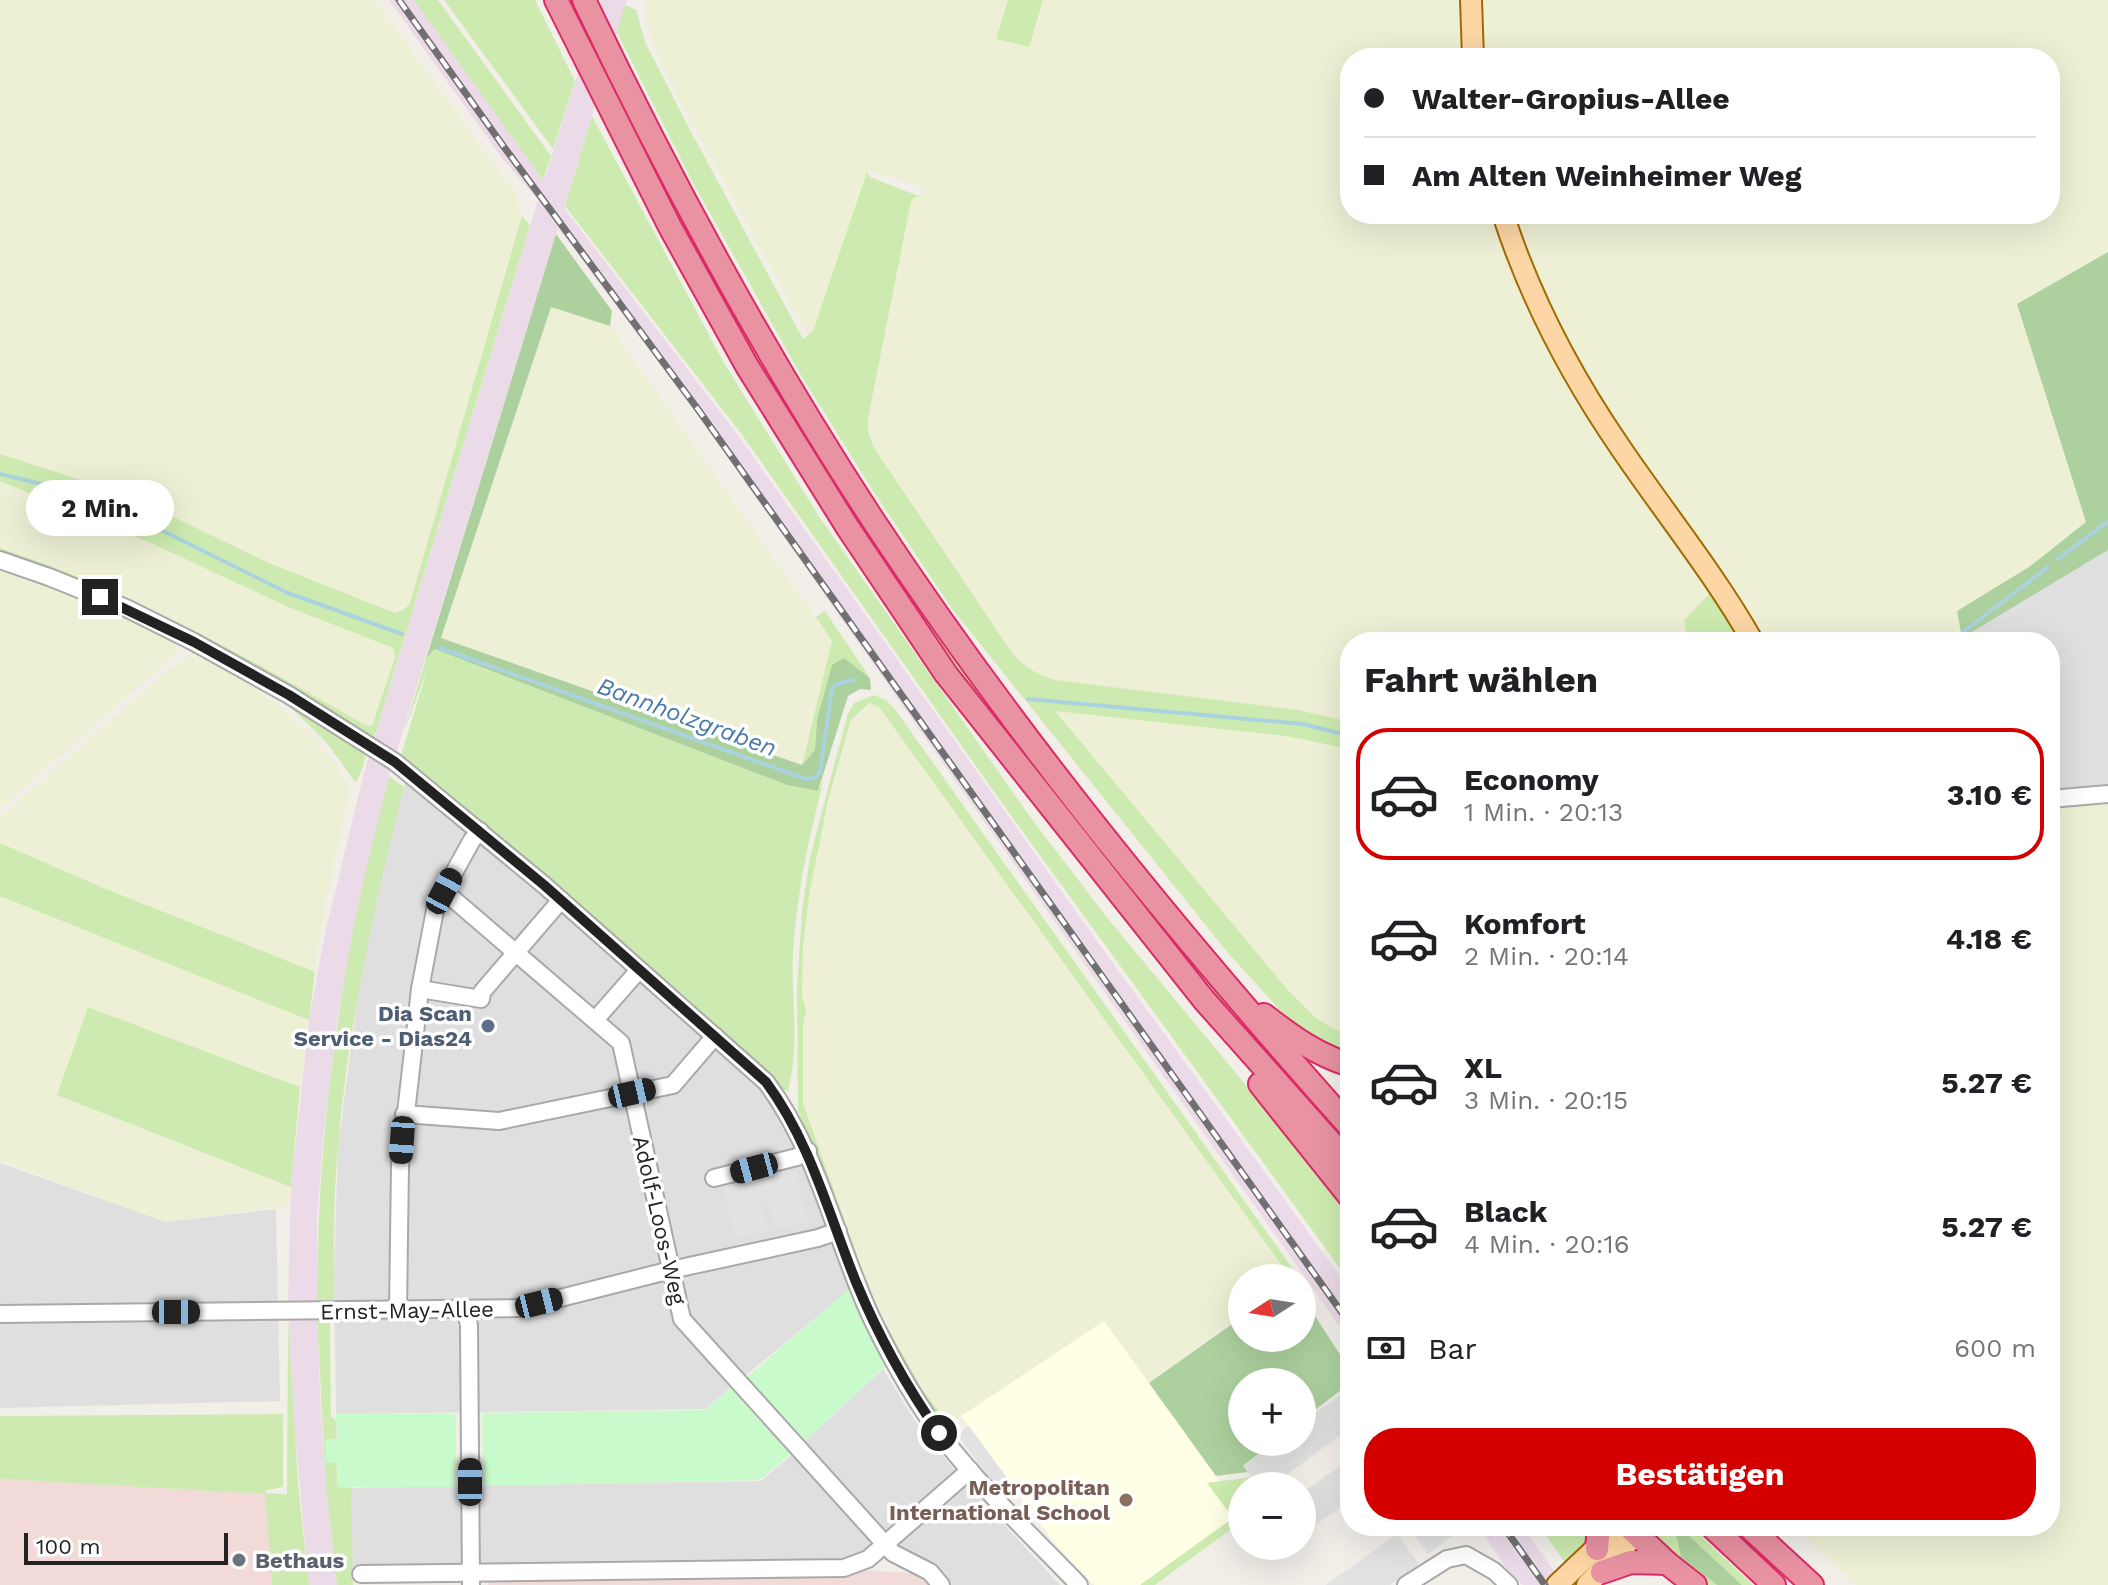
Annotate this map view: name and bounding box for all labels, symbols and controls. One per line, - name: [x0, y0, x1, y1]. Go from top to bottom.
- text: Walter-Gropius-Allee: [1412, 81, 1730, 116]
- text: Am Alten Weinheimer Weg: [1412, 158, 1801, 193]
- callout: 2 Min.: [26, 481, 174, 537]
- text: 2 Min.: [61, 493, 139, 523]
- route end: [82, 579, 118, 615]
- text: Fahrt wählen: [1364, 659, 1598, 701]
- water label: Bannholzgraben: [594, 672, 780, 762]
- icon: car: [1368, 758, 1440, 830]
- text: Economy: [1464, 762, 1599, 797]
- text: 3.10 €: [1947, 777, 2032, 812]
- text: 1 Min. · 20:13: [1464, 797, 1623, 827]
- car: [422, 864, 466, 918]
- icon: car: [1368, 902, 1440, 974]
- text: Komfort: [1464, 906, 1586, 941]
- text: 4.18 €: [1946, 921, 2032, 956]
- text: 2 Min. · 20:14: [1464, 941, 1629, 971]
- place label: Dia Scan Service - Dias24: [294, 1001, 472, 1051]
- marker: Dia Scan Service - Dias24: [479, 1017, 497, 1035]
- icon: car: [1368, 1046, 1440, 1118]
- text: XL: [1464, 1050, 1502, 1085]
- text: 5.27 €: [1941, 1065, 2032, 1100]
- car: [606, 1076, 658, 1110]
- text: 3 Min. · 20:15: [1464, 1085, 1628, 1115]
- car: [388, 1115, 416, 1165]
- street label: Adolf-Loos-Weg: [628, 1133, 691, 1307]
- car: [728, 1150, 780, 1186]
- icon: car: [1368, 1190, 1440, 1262]
- text: Black: [1464, 1194, 1548, 1229]
- text: 5.27 €: [1941, 1209, 2032, 1244]
- text: 4 Min. · 20:16: [1464, 1229, 1629, 1259]
- north arrow: [1228, 1264, 1316, 1352]
- map controls: [1228, 1264, 1316, 1560]
- car: [513, 1286, 565, 1320]
- street label: Ernst-May-Allee: [320, 1296, 494, 1325]
- car: [152, 1300, 200, 1324]
- icon: cash: [1364, 1326, 1408, 1370]
- text: Bar: [1428, 1331, 1477, 1366]
- text: 600 m: [1954, 1333, 2036, 1363]
- button: +: [1228, 1368, 1316, 1456]
- route start: [921, 1415, 957, 1451]
- button: Bestätigen: [1364, 1428, 2036, 1520]
- car: [458, 1458, 482, 1506]
- button: −: [1228, 1472, 1316, 1560]
- place label: Metropolitan International School: [889, 1475, 1111, 1525]
- marker: Metropolitan International School: [1117, 1491, 1135, 1509]
- scale bar: [24, 1529, 228, 1565]
- text: 100 m: [36, 1534, 100, 1559]
- place label: Bethaus: [255, 1548, 345, 1573]
- marker: Bethaus: [230, 1551, 248, 1569]

